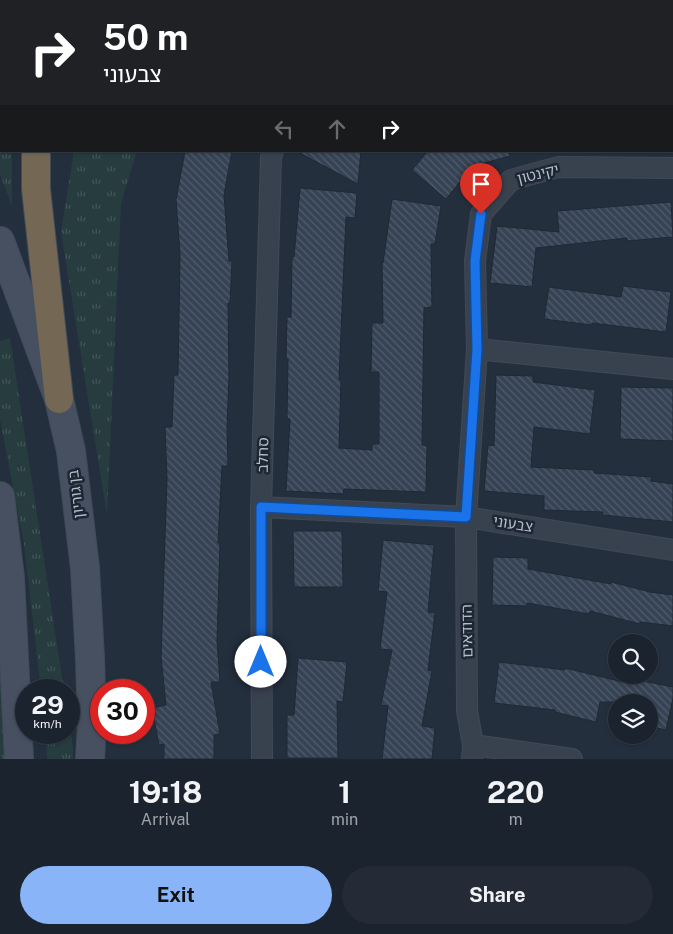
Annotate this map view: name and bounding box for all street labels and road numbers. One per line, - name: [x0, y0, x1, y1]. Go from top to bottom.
- street label: יקינטון: [515, 160, 561, 187]
- street label: סחלב: [254, 437, 271, 473]
- street label: בן גוריון: [64, 468, 87, 519]
- street label: צבעוני: [492, 512, 534, 535]
- street label: הדודאים: [458, 604, 475, 658]

